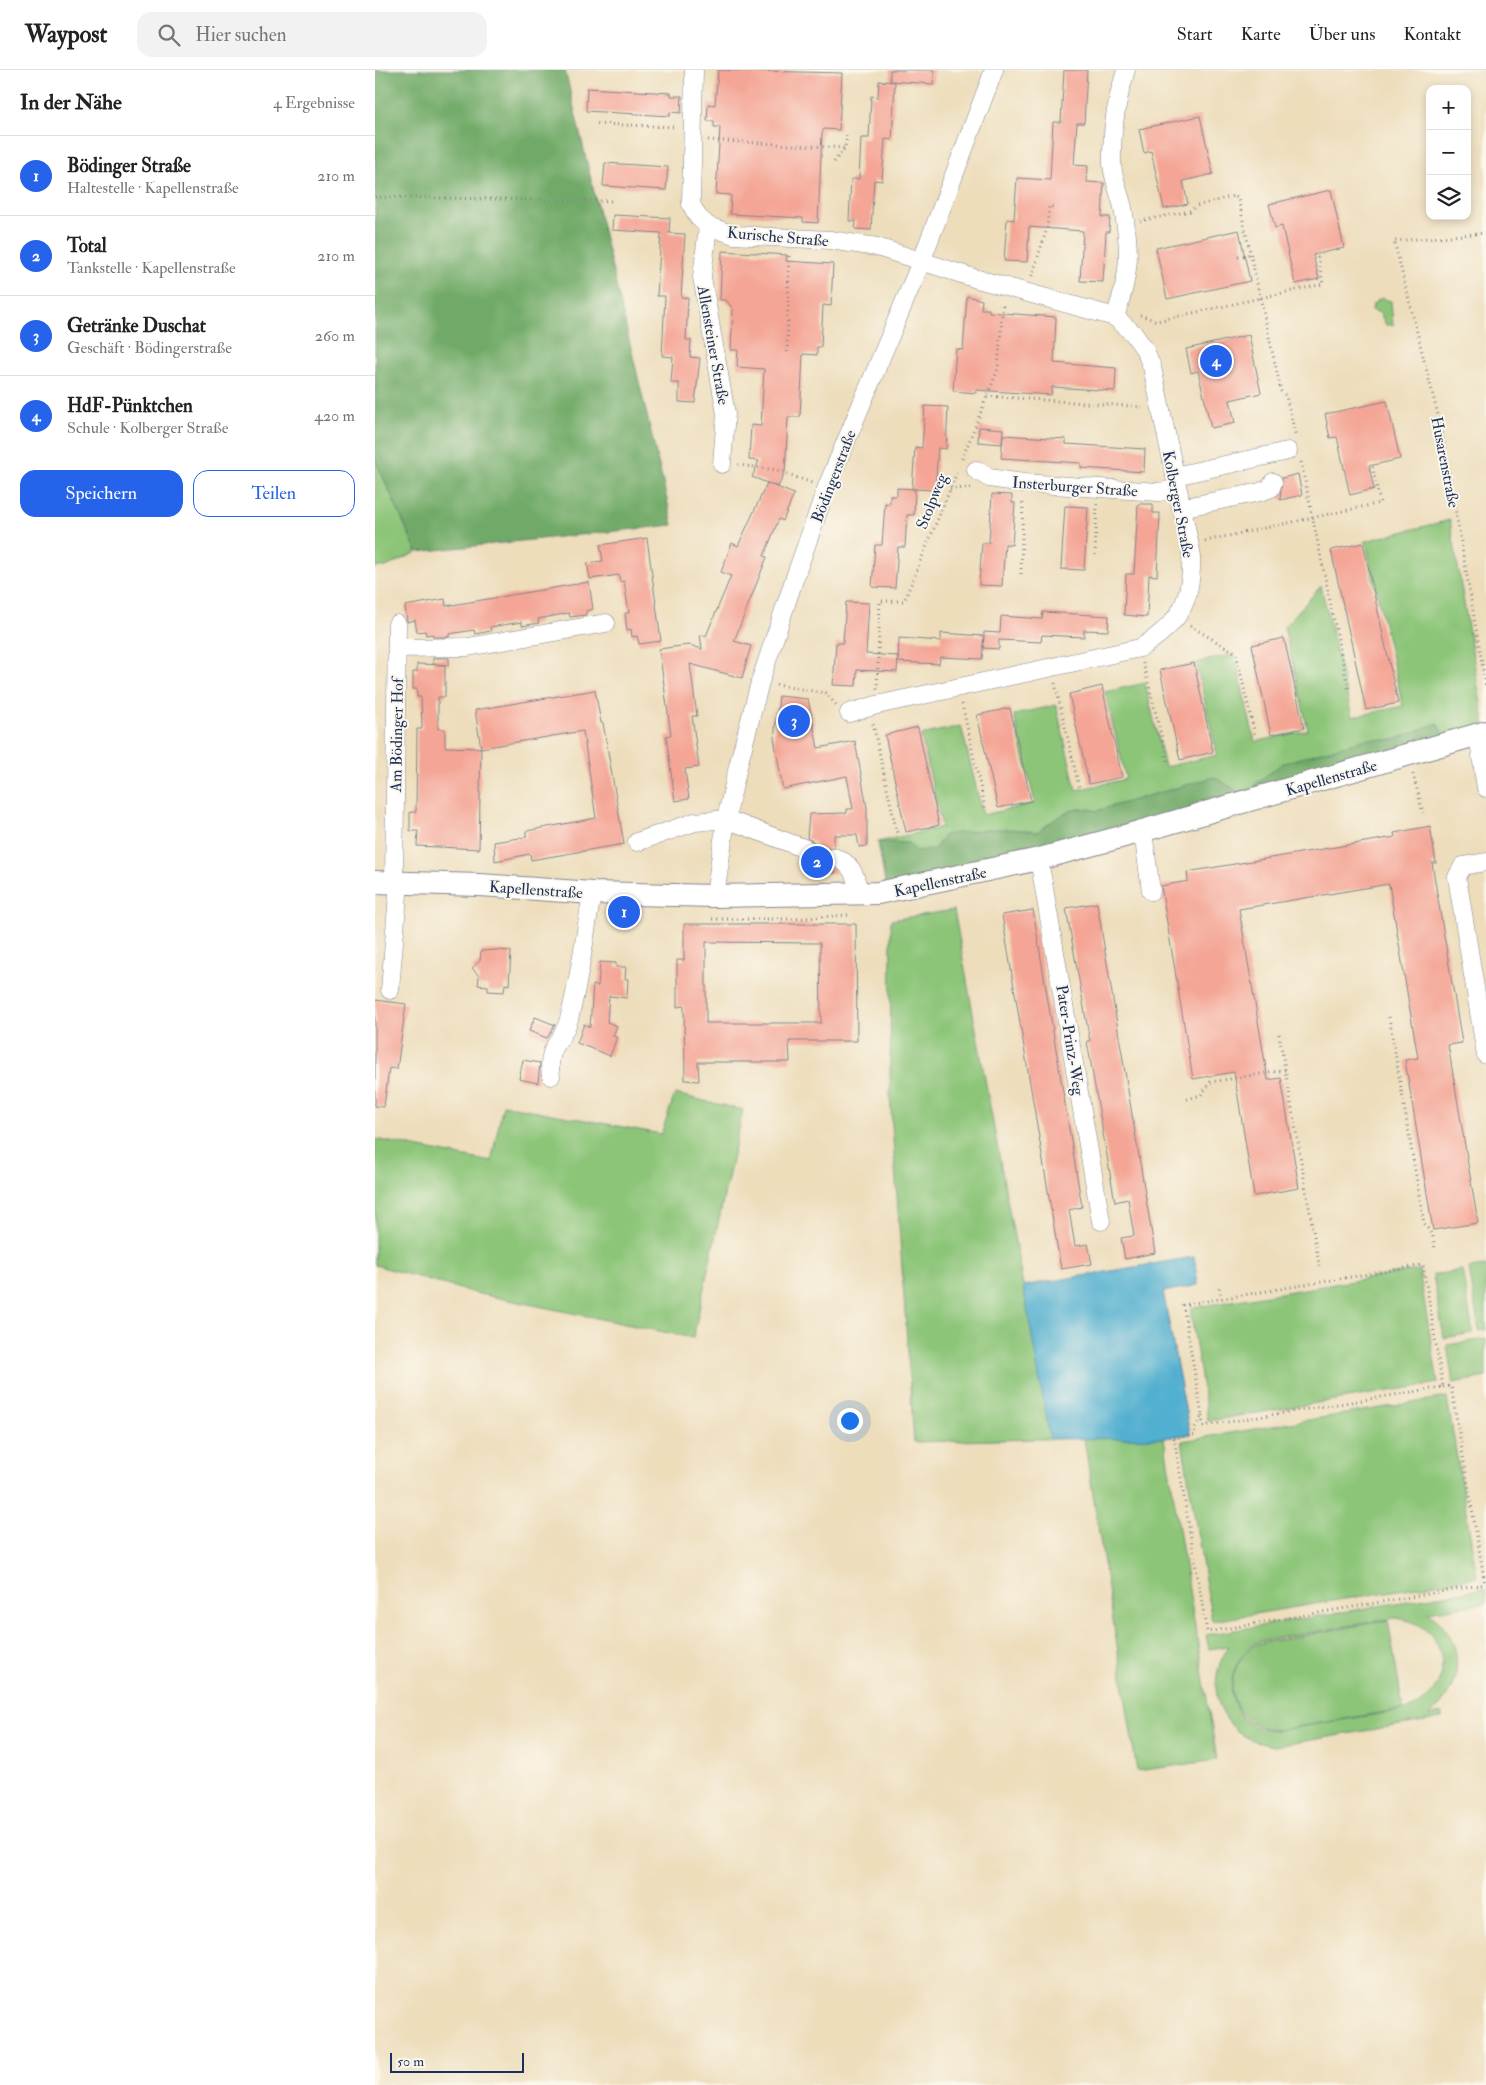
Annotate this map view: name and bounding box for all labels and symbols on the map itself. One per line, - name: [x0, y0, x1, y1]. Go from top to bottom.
- street label: Kurische Straße: [726, 223, 830, 251]
- street label: Allensteiner Straße: [692, 283, 733, 407]
- pin: 4: [1200, 342, 1232, 380]
- street label: Husarenstraße: [1426, 415, 1464, 510]
- street label: Bödingerstraße: [807, 427, 861, 526]
- street label: Kolberger Straße: [1158, 449, 1198, 560]
- street label: Stolpweg: [912, 470, 953, 532]
- street label: Insterburger Straße: [1011, 473, 1139, 501]
- street label: Am Bödinger Hof: [386, 675, 408, 793]
- pin: 3: [778, 702, 810, 740]
- street label: Kapellenstraße: [1283, 755, 1380, 802]
- pin: 2: [801, 843, 833, 881]
- street label: Kapellenstraße: [892, 862, 989, 903]
- street label: Kapellenstraße: [488, 877, 584, 904]
- pin: 1: [608, 893, 640, 931]
- street label: Pater-Prinz-Weg: [1051, 983, 1089, 1098]
- your location: [837, 1408, 863, 1434]
- scale bar: [390, 2050, 524, 2073]

